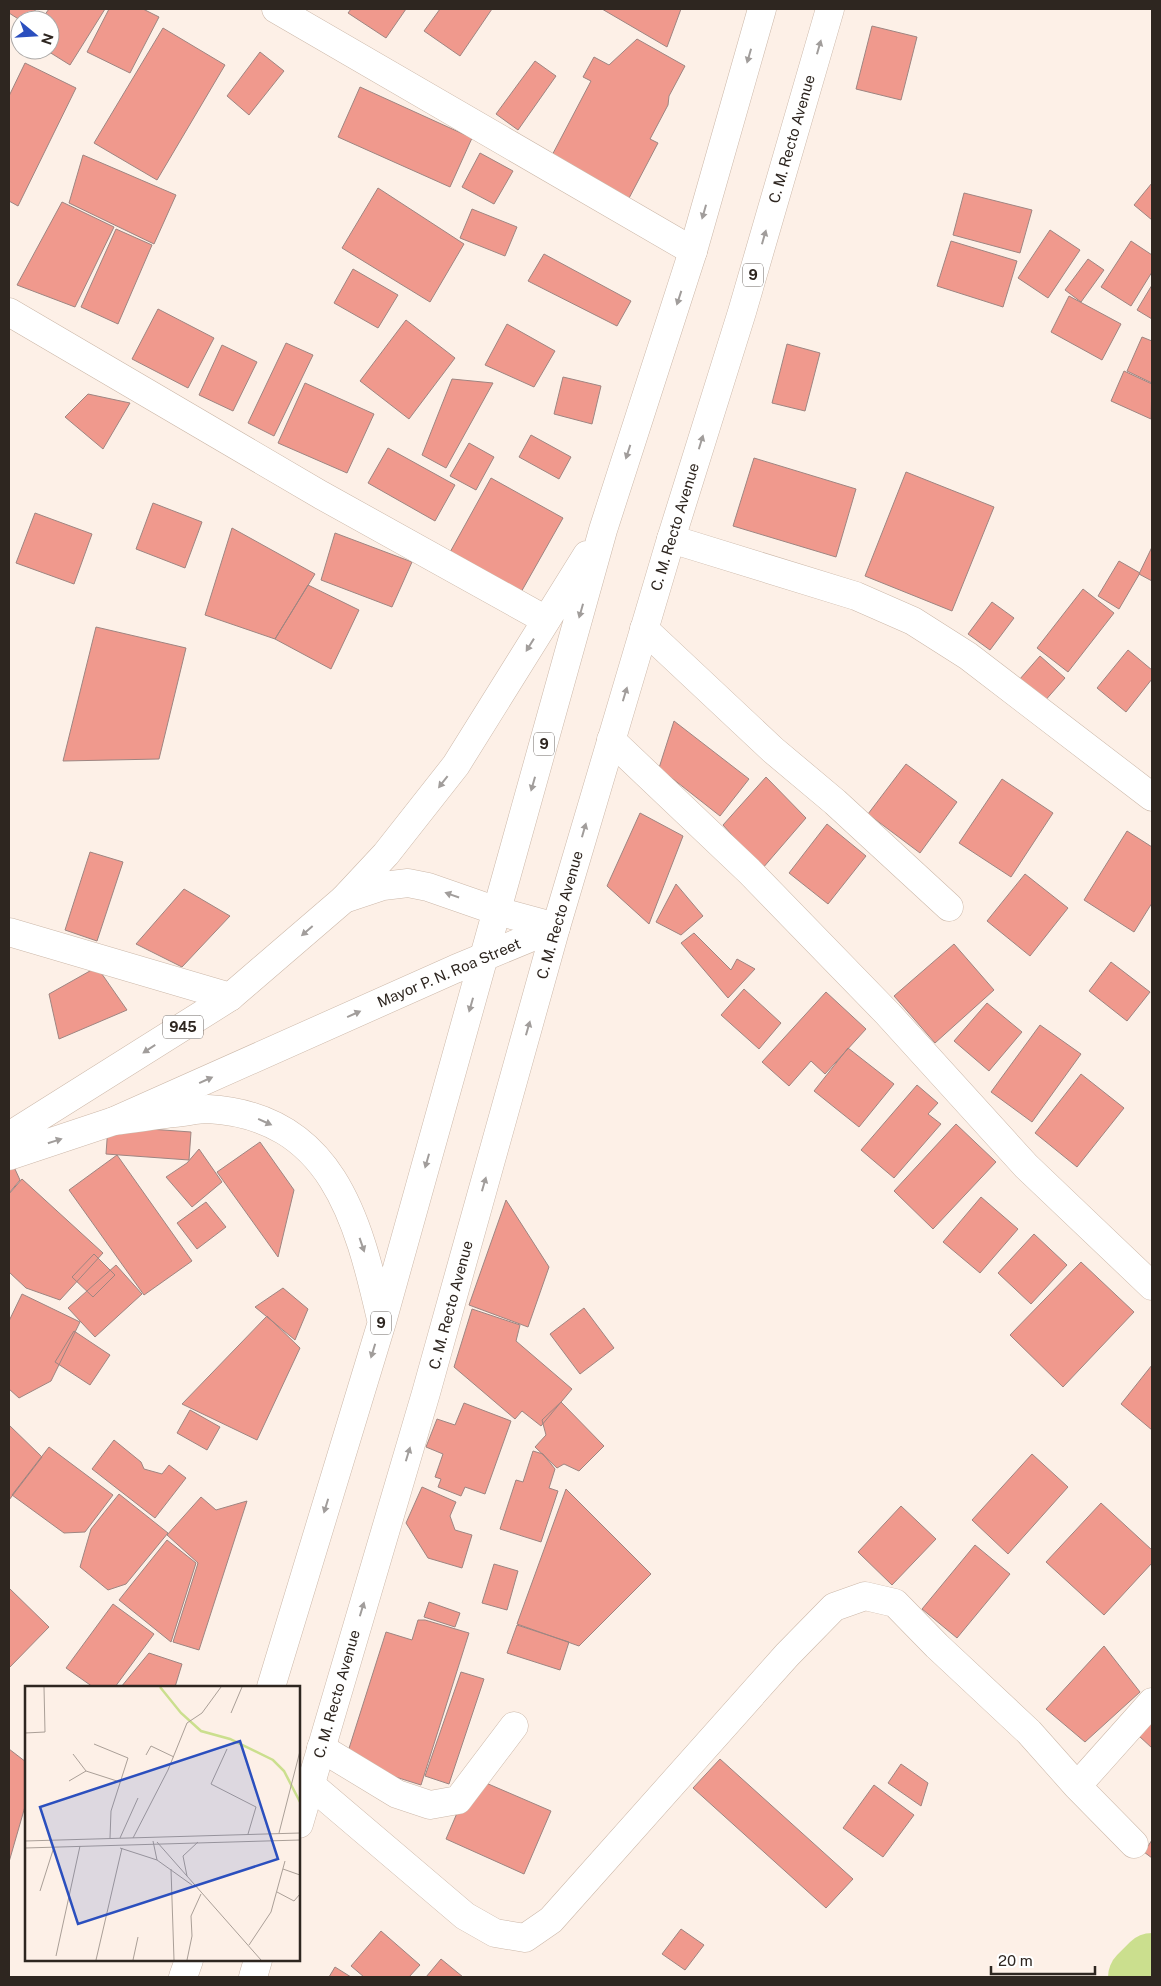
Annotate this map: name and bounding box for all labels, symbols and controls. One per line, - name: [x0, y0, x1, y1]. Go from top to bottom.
- north arrow: [10, 10, 60, 60]
- text: N: [38, 31, 57, 47]
- one-way arrow: [815, 40, 823, 55]
- one-way arrow: [744, 48, 752, 63]
- street label: C. M. Recto Avenue: [765, 73, 818, 205]
- one-way arrow: [700, 205, 708, 220]
- one-way arrow: [760, 229, 768, 244]
- road number: 9: [743, 264, 763, 286]
- one-way arrow: [674, 291, 682, 306]
- one-way arrow: [698, 435, 705, 450]
- one-way arrow: [624, 445, 632, 460]
- street label: C. M. Recto Avenue: [647, 461, 702, 593]
- one-way arrow: [576, 604, 584, 619]
- one-way arrow: [525, 639, 535, 652]
- one-way arrow: [621, 686, 629, 701]
- road number: 9: [534, 732, 554, 756]
- one-way arrow: [438, 775, 448, 789]
- one-way arrow: [528, 777, 536, 792]
- one-way arrow: [581, 822, 589, 837]
- street label: C. M. Recto Avenue: [533, 849, 586, 981]
- one-way arrow: [444, 891, 459, 898]
- one-way arrow: [301, 925, 313, 936]
- street label: Mayor P. N. Roa Street: [374, 935, 523, 1011]
- one-way arrow: [467, 997, 475, 1012]
- one-way arrow: [347, 1009, 361, 1017]
- road number: 945: [163, 1016, 203, 1038]
- one-way arrow: [524, 1020, 532, 1035]
- one-way arrow: [142, 1044, 156, 1053]
- one-way arrow: [199, 1075, 213, 1083]
- one-way arrow: [258, 1119, 272, 1127]
- one-way arrow: [48, 1137, 63, 1145]
- one-way arrow: [423, 1153, 431, 1168]
- one-way arrow: [480, 1177, 488, 1192]
- one-way arrow: [359, 1237, 366, 1252]
- street label: C. M. Recto Avenue: [425, 1239, 476, 1371]
- road number: 9: [371, 1312, 391, 1335]
- one-way arrow: [368, 1343, 376, 1358]
- one-way arrow: [405, 1446, 413, 1461]
- one-way arrow: [321, 1499, 329, 1514]
- one-way arrow: [358, 1602, 366, 1617]
- street label: C. M. Recto Avenue: [310, 1628, 363, 1760]
- inset map: [25, 1686, 300, 1961]
- scale bar: [991, 1944, 1095, 1976]
- text: 20 m: [998, 1952, 1033, 1969]

